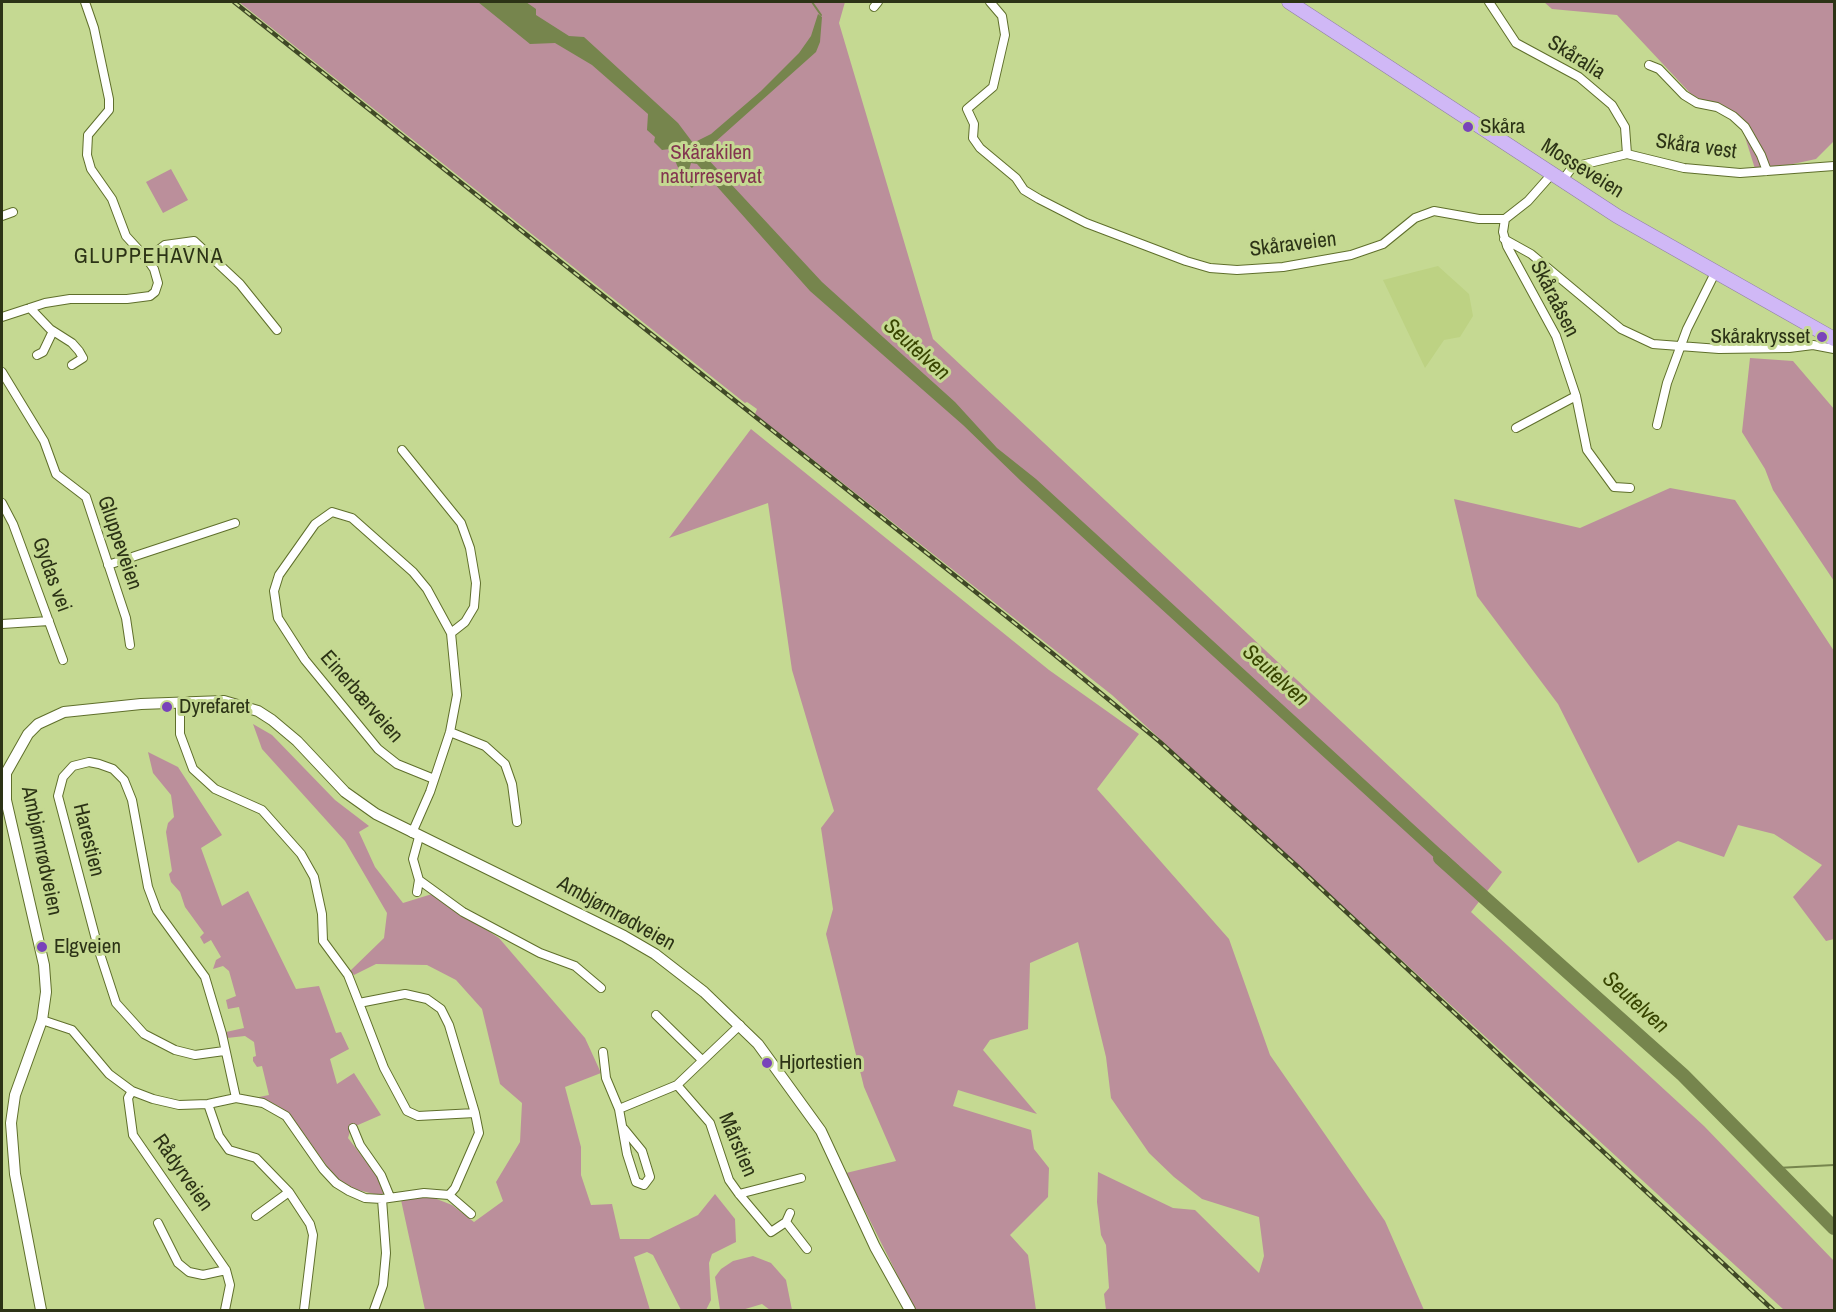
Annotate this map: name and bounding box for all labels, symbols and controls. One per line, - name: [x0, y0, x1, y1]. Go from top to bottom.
- street label: Skåralia: [1543, 31, 1609, 85]
- place label: Skåra: [1480, 114, 1525, 140]
- marker: Skåra: [1461, 120, 1475, 134]
- street label: Skåra vest: [1654, 129, 1738, 165]
- street label: Mosseveien: [1536, 134, 1628, 204]
- park label: Skårakilen naturreservat: [660, 140, 762, 190]
- street label: Skåraveien: [1248, 227, 1338, 263]
- district label: GLUPPEHAVNA: [74, 244, 224, 270]
- street label: Skåraåsen: [1524, 257, 1584, 341]
- water label: Seutelven: [877, 313, 955, 387]
- place label: Skårakrysset: [1710, 324, 1810, 350]
- marker: Skårakrysset: [1815, 330, 1829, 344]
- street label: Gluppeveien: [91, 493, 147, 593]
- street label: Gydas vei: [26, 534, 76, 616]
- water label: Seutelven: [1236, 639, 1314, 713]
- street label: Einerbærveien: [314, 646, 408, 748]
- place label: Dyrefaret: [179, 694, 250, 720]
- marker: Dyrefaret: [160, 700, 174, 714]
- street label: Ambjørnrødveien: [15, 784, 67, 918]
- street label: Harestien: [67, 801, 109, 879]
- street label: Ambjørnrødveien: [553, 871, 679, 957]
- place label: Elgveien: [54, 934, 121, 960]
- marker: Elgveien: [35, 940, 49, 954]
- water label: Seutelven: [1596, 966, 1674, 1040]
- place label: Hjortestien: [779, 1050, 862, 1076]
- marker: Hjortestien: [760, 1056, 774, 1070]
- street label: Mårstien: [712, 1109, 762, 1181]
- street label: Rådyrveien: [146, 1130, 218, 1216]

